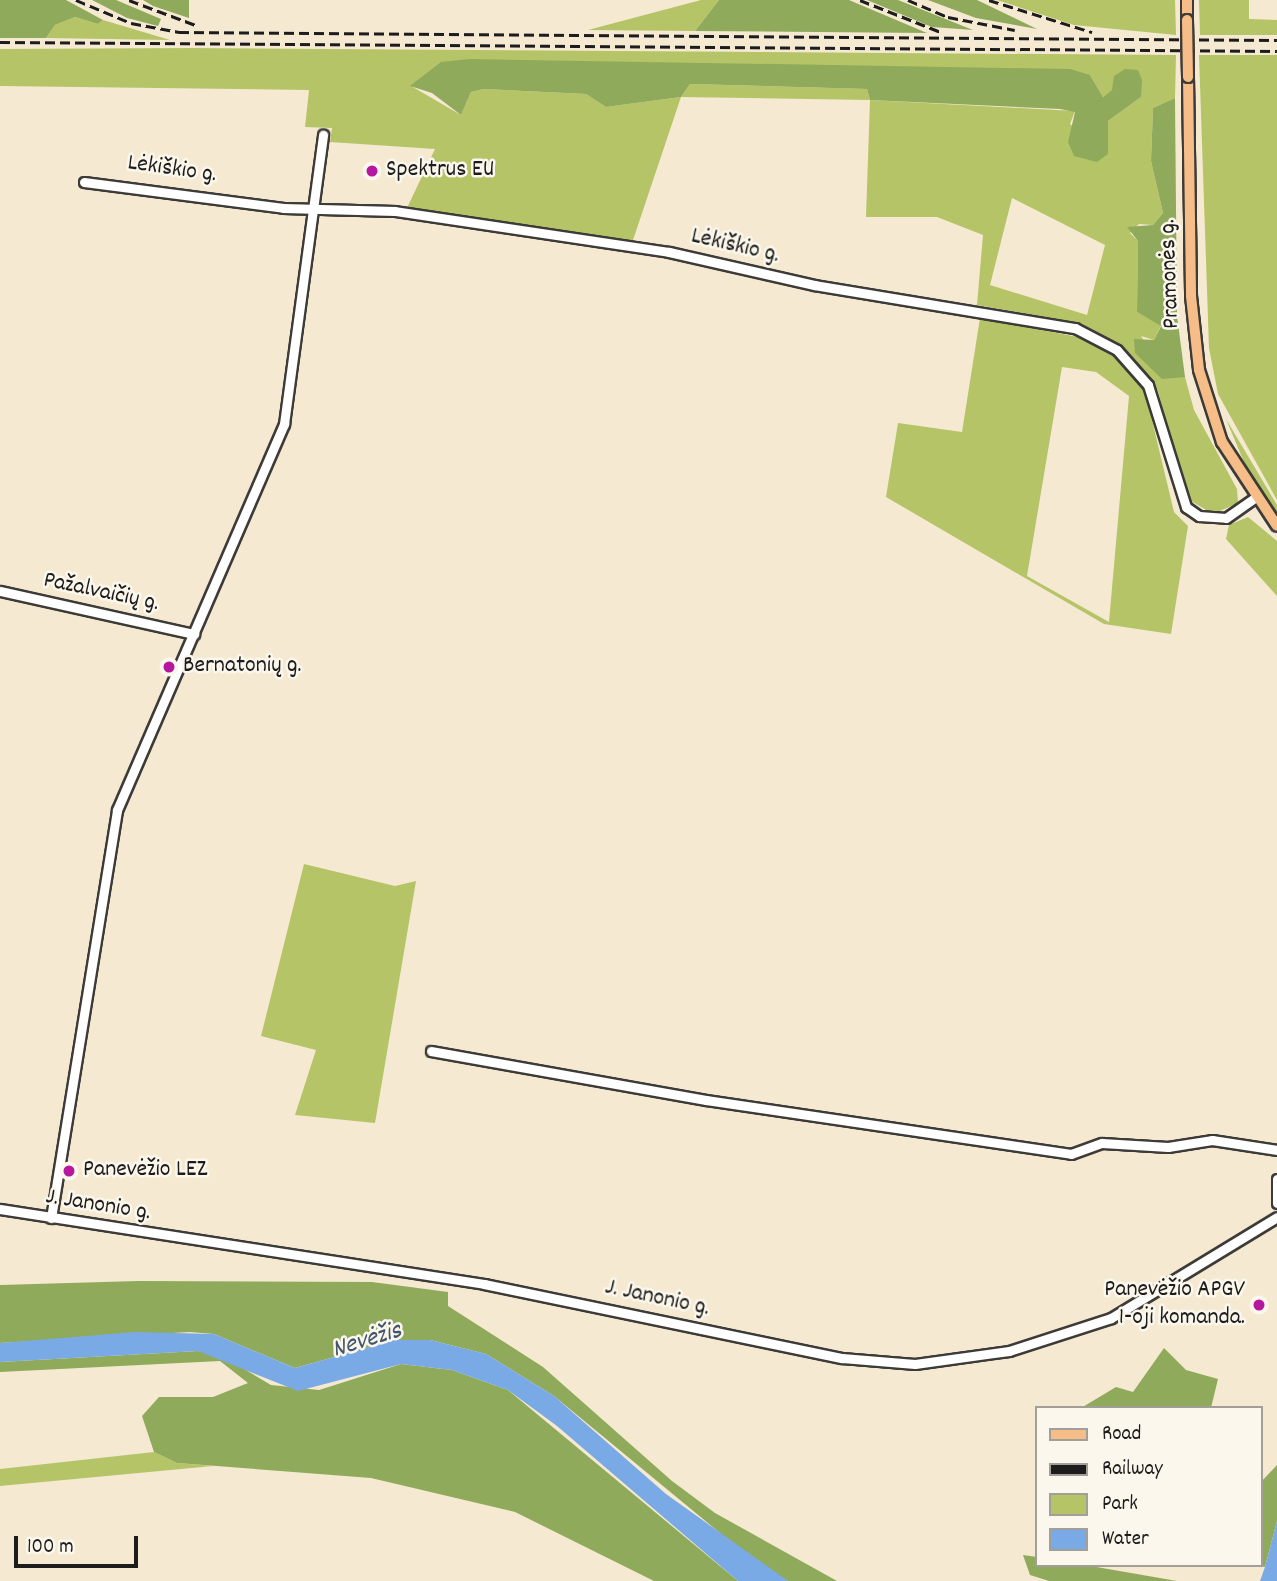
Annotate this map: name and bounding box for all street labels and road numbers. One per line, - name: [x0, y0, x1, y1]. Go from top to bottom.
- street label: Lėkiškio g.: [126, 150, 218, 190]
- street label: Pramonės g.: [1155, 219, 1187, 329]
- street label: Lėkiškio g.: [688, 223, 782, 271]
- street label: Pažalvaičių g.: [41, 567, 161, 619]
- street label: J. Janonio g.: [43, 1183, 153, 1229]
- street label: J. Janonio g.: [602, 1274, 712, 1324]

